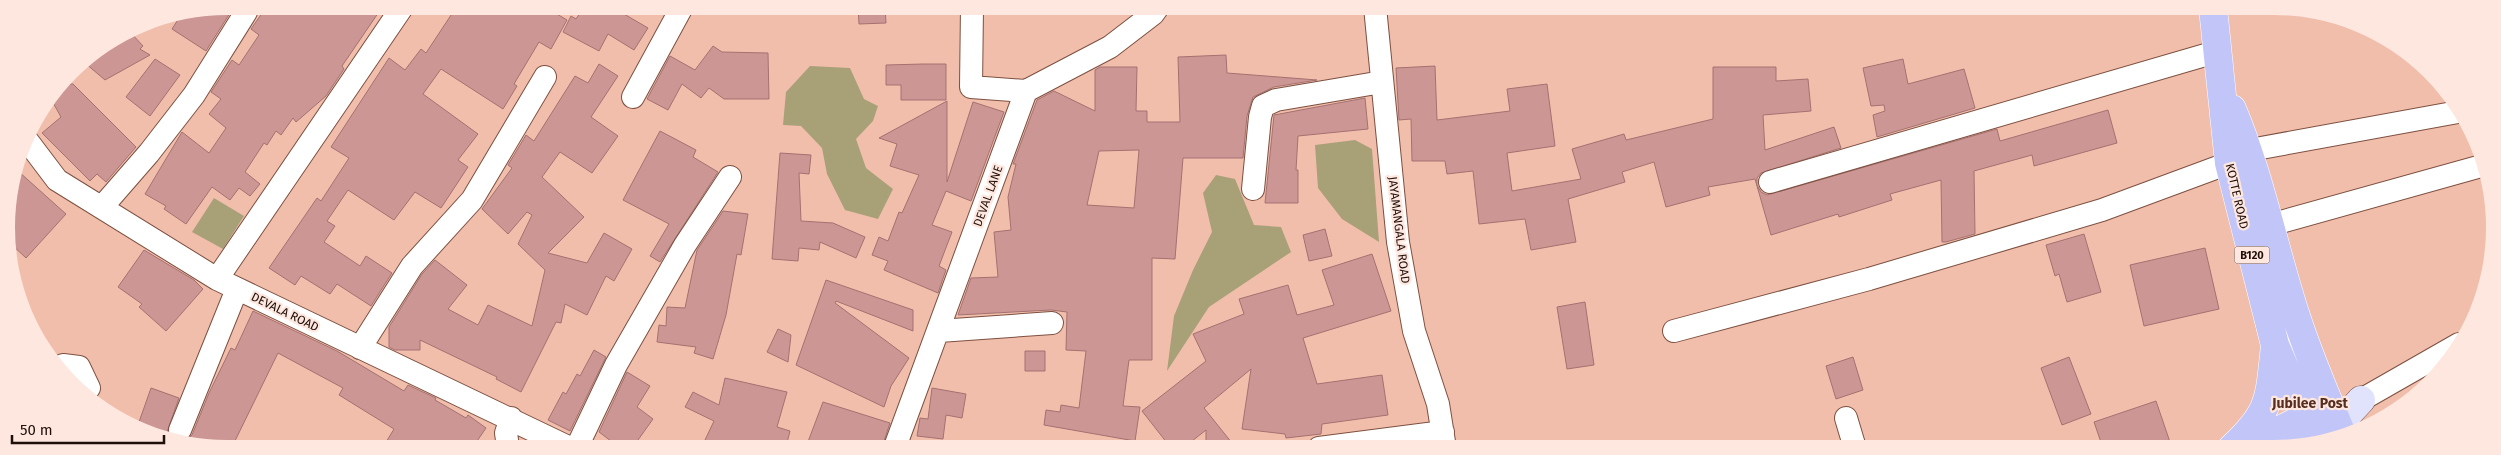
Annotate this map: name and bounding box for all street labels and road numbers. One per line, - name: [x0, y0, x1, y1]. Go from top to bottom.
- street label: KOTTE ROAD: [2223, 162, 2251, 230]
- street label: DEVAL LANE: [970, 163, 1006, 229]
- street label: JAYAMANGALA ROAD: [1385, 176, 1413, 285]
- road number: B120: [2234, 246, 2270, 264]
- street label: DEVALA ROAD: [249, 290, 321, 335]

